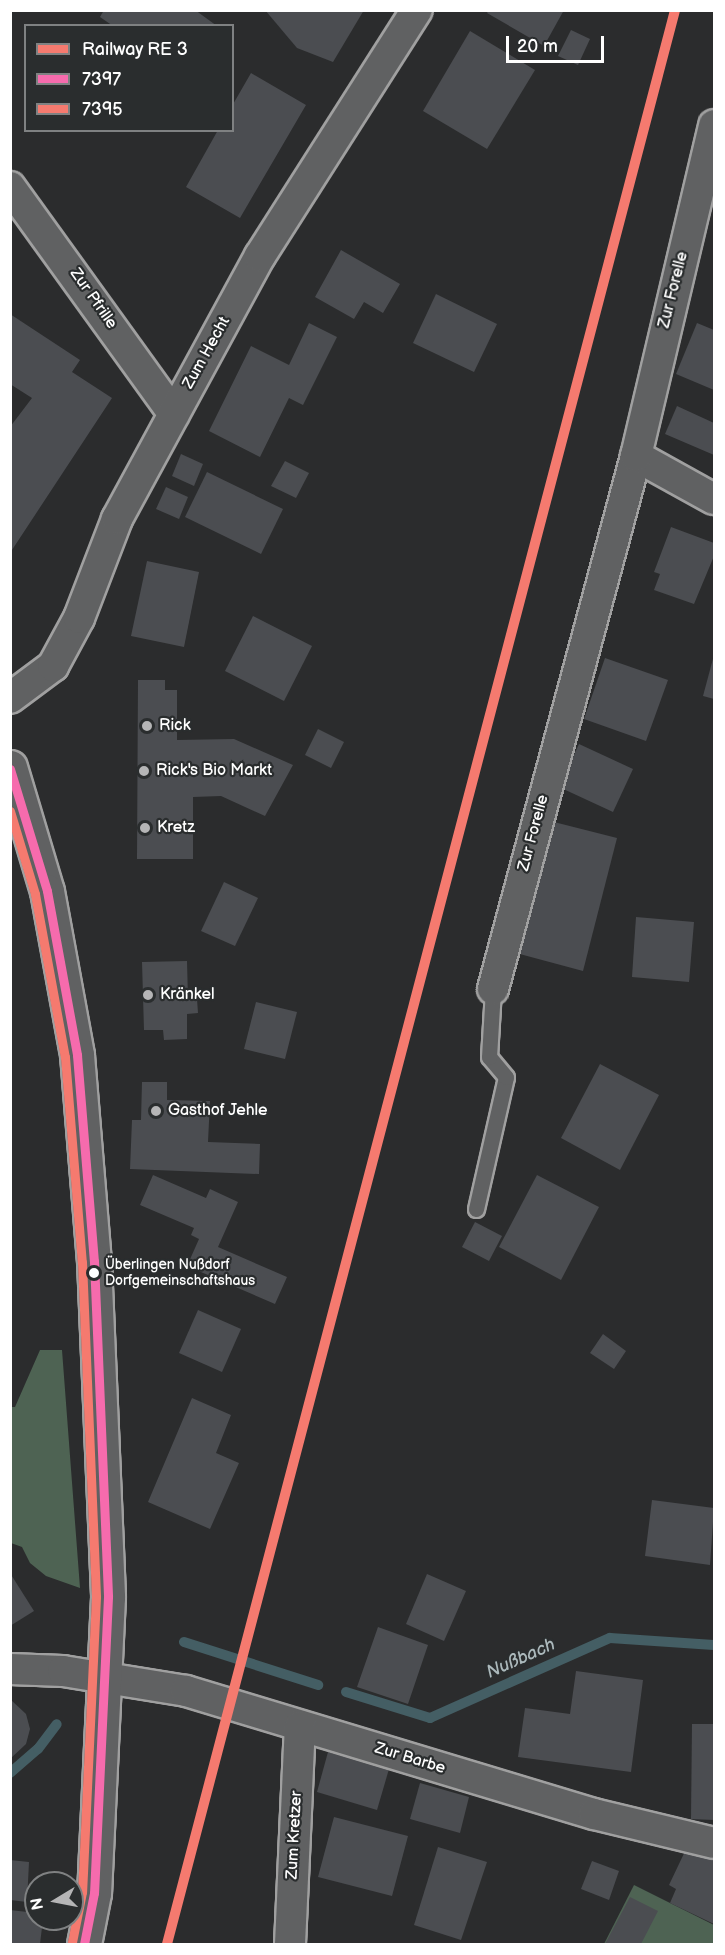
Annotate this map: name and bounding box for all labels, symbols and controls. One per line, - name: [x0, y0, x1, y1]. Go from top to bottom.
- legend: [24, 24, 234, 132]
- scale bar: [509, 24, 606, 62]
- text: 20 m: [517, 36, 558, 57]
- text: Railway RE 3: [82, 39, 188, 60]
- text: 7397: [82, 69, 121, 90]
- text: 7395: [82, 99, 123, 120]
- street label: Zur Forelle: [655, 250, 693, 330]
- street label: Zur Pfrille: [65, 265, 121, 333]
- street label: Zum Hecht: [179, 314, 235, 392]
- place label: Rick: [159, 716, 190, 736]
- marker: Rick: [140, 719, 154, 733]
- place label: Rick's Bio Markt: [156, 761, 272, 781]
- marker: Rick's Bio Markt: [137, 764, 151, 778]
- street label: Zur Forelle: [515, 793, 553, 873]
- place label: Kretz: [157, 818, 195, 838]
- marker: Kretz: [138, 821, 152, 835]
- place label: Kränkel: [160, 985, 214, 1005]
- marker: Kränkel: [141, 988, 155, 1002]
- place label: Gasthof Jehle: [168, 1101, 268, 1121]
- marker: Gasthof Jehle: [149, 1104, 163, 1118]
- place label: Überlingen Nußdorf Dorfgemeinschaftshaus: [105, 1257, 255, 1290]
- marker: Überlingen Nußdorf Dorfgemeinschaftshaus: [88, 1267, 100, 1279]
- water label: Nußbach: [483, 1634, 559, 1684]
- street label: Zur Barbe: [372, 1739, 448, 1779]
- street label: Zum Kretzer: [283, 1790, 307, 1880]
- north arrow: [24, 1871, 84, 1931]
- text: N: [27, 1896, 48, 1911]

